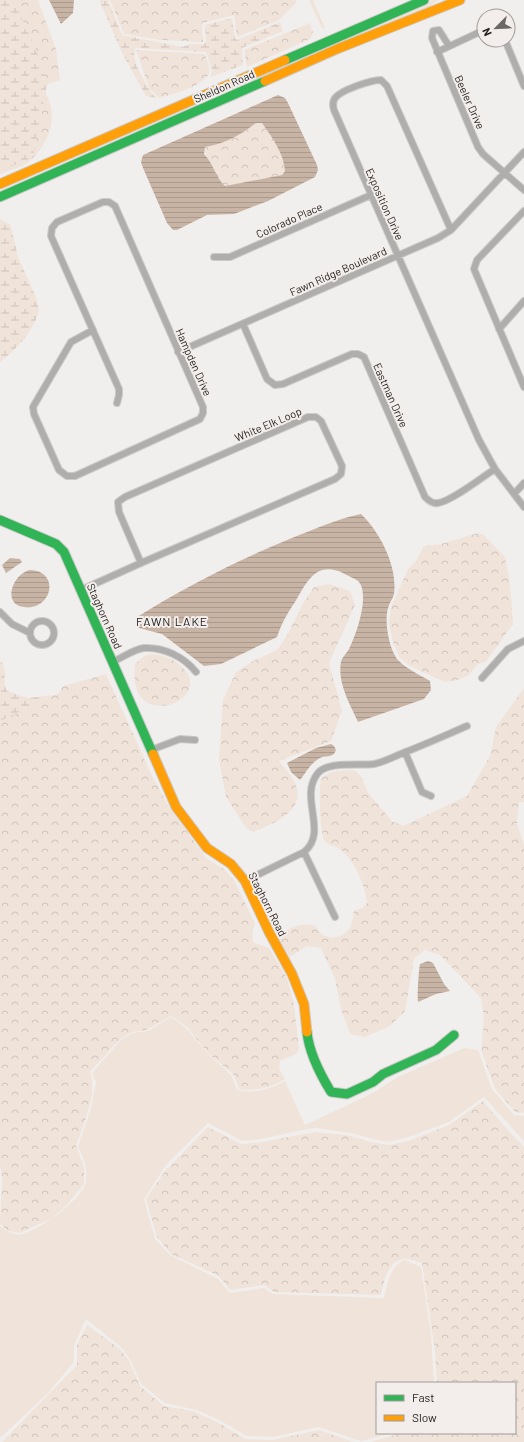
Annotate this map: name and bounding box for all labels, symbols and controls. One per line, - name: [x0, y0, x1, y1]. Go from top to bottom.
- north arrow: [476, 8, 516, 48]
- text: N: [479, 26, 494, 38]
- street label: Sheldon Road: [192, 67, 256, 105]
- street label: Beeler Drive: [452, 73, 488, 131]
- street label: Exposition Drive: [363, 166, 407, 242]
- street label: Colorado Place: [254, 200, 324, 240]
- street label: Fawn Ridge Boulevard: [288, 244, 388, 298]
- street label: Hampden Drive: [173, 326, 215, 398]
- street label: Eastman Drive: [371, 361, 411, 429]
- street label: White Elk Loop: [233, 404, 303, 444]
- street label: Staghorn Road: [85, 581, 125, 651]
- district label: FAWN LAKE: [136, 614, 208, 628]
- street label: Staghorn Road: [246, 870, 290, 938]
- legend: [376, 1382, 516, 1434]
- text: Fast: [412, 1390, 435, 1404]
- text: Slow: [412, 1410, 437, 1424]

